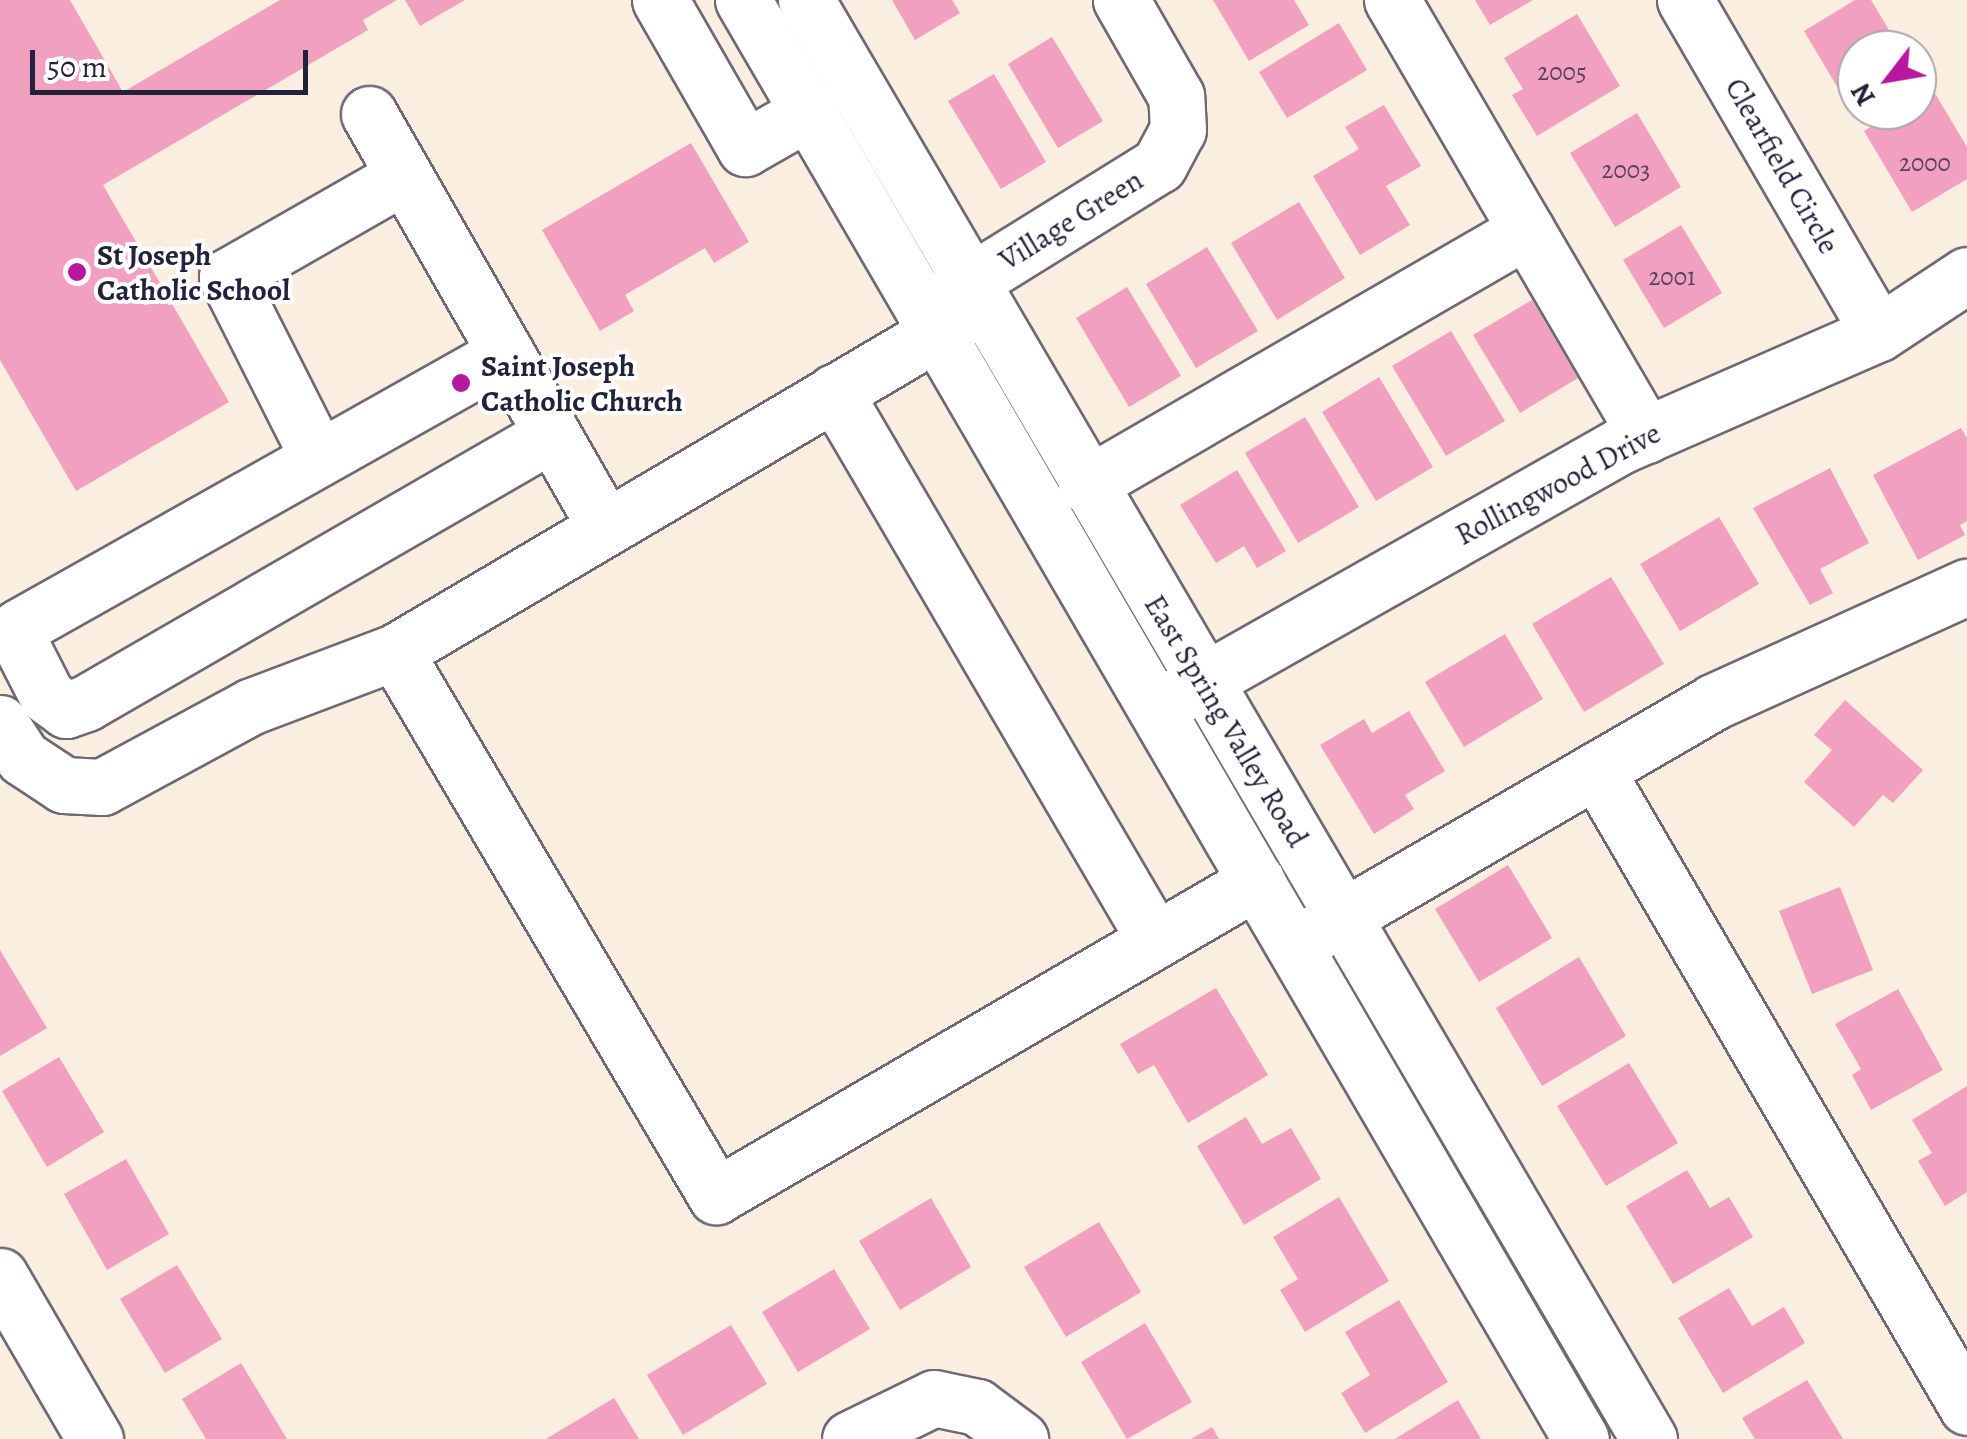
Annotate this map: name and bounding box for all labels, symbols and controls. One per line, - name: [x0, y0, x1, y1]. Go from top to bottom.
- scale bar: [35, 30, 312, 92]
- north arrow: [1837, 30, 1937, 130]
- text: 50 m: [47, 47, 107, 87]
- house number: 2005: [1537, 57, 1587, 87]
- street label: Clearfield Circle: [1717, 72, 1847, 260]
- text: N: [1841, 76, 1885, 113]
- house number: 2000: [1899, 148, 1951, 178]
- house number: 2003: [1602, 155, 1650, 185]
- street label: Village Green: [993, 162, 1149, 278]
- place label: St Joseph Catholic School: [97, 237, 290, 308]
- marker: St Joseph Catholic School: [66, 261, 88, 283]
- house number: 2001: [1648, 262, 1696, 292]
- place label: Saint Joseph Catholic Church: [481, 348, 683, 418]
- marker: Saint Joseph Catholic Church: [450, 372, 472, 394]
- street label: Rollingwood Drive: [1449, 415, 1667, 553]
- street label: East Spring Valley Road: [1136, 588, 1316, 854]

